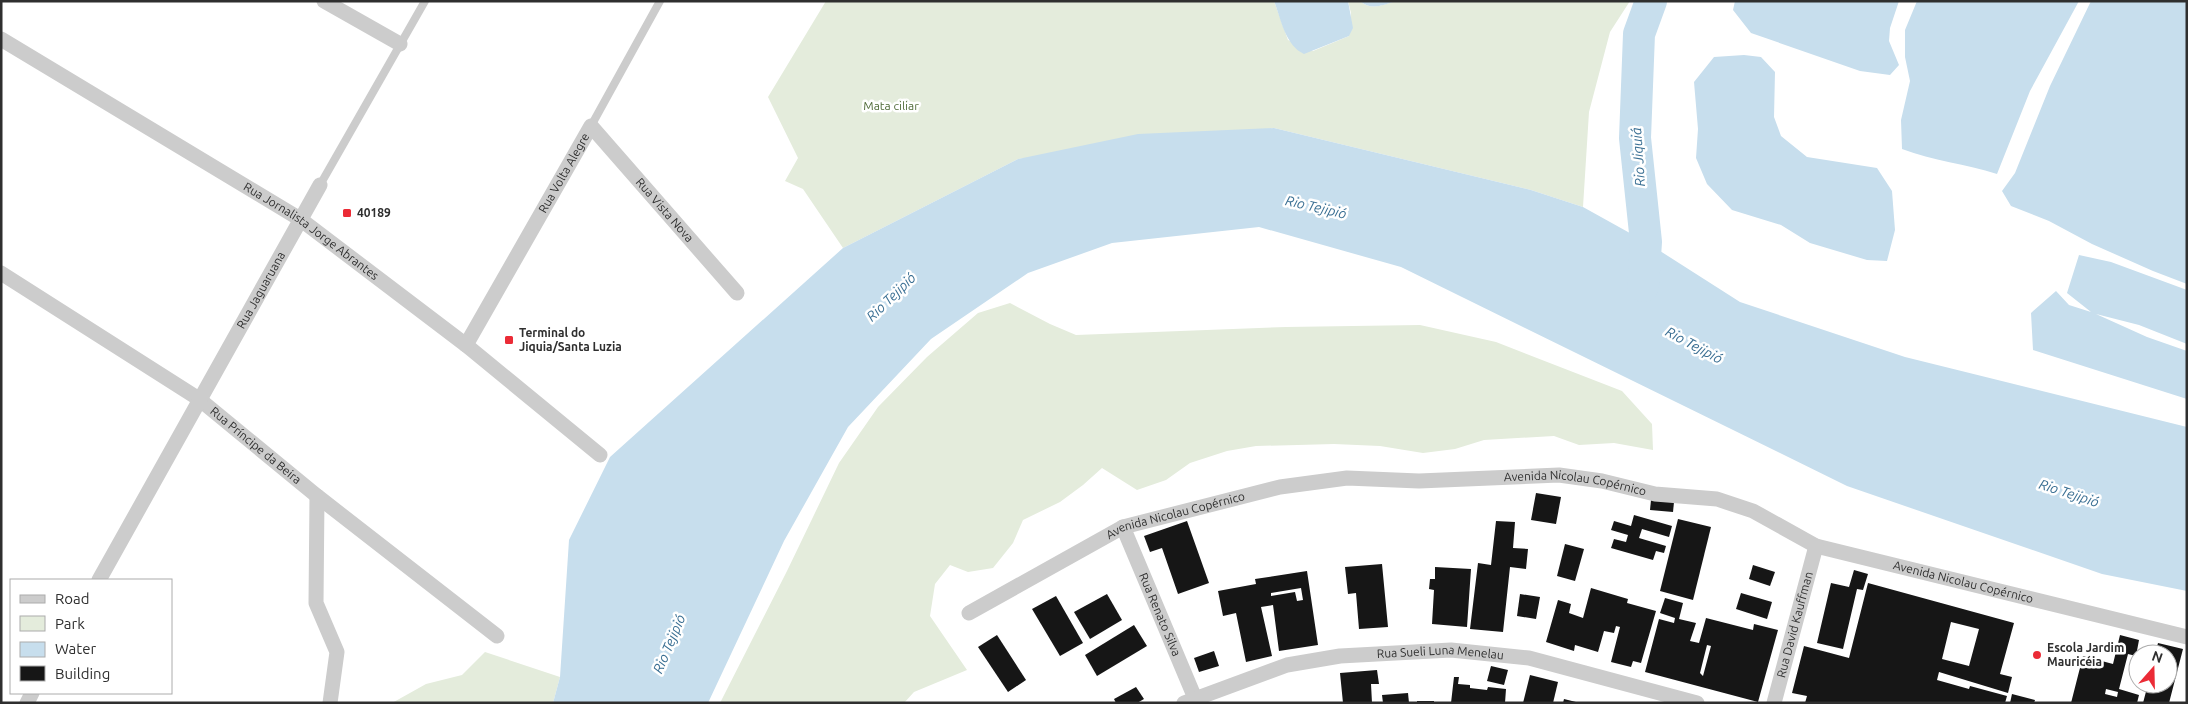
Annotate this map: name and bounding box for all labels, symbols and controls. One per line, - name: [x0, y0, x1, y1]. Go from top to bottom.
- park label: Mata ciliar: [863, 99, 919, 112]
- water label: Rio Jiquiá: [1628, 126, 1648, 187]
- street label: Rua Volta Alegre: [536, 131, 592, 215]
- street label: Rua Vista Nova: [634, 175, 696, 245]
- street label: Rua Jornalista Jorge Abrantes: [241, 180, 381, 282]
- water label: Rio Tejipió: [1284, 192, 1348, 222]
- place label: 40189: [357, 206, 391, 219]
- marker: 40189: [341, 207, 353, 219]
- street label: Rua Jaguaruana: [234, 249, 287, 331]
- water label: Rio Tejipió: [863, 269, 919, 324]
- water label: Rio Tejipió: [1663, 323, 1726, 367]
- place label: Terminal do Jiquia/Santa Luzia: [519, 326, 622, 353]
- marker: Terminal do Jiquia/Santa Luzia: [503, 334, 515, 346]
- street label: Rua Príncipe da Beira: [208, 404, 304, 486]
- street label: Avenida Nicolau Copérnico: [1504, 468, 1648, 498]
- water label: Rio Tejipió: [2037, 476, 2101, 510]
- street label: Avenida Nicolau Copérnico: [1104, 489, 1246, 541]
- street label: Avenida Nicolau Copérnico: [1892, 558, 2035, 605]
- street label: Rua David Kauffman: [1774, 570, 1815, 679]
- street label: Rua Renato Silva: [1137, 571, 1184, 658]
- legend: [10, 579, 172, 694]
- text: Road: [55, 590, 90, 607]
- water label: Rio Tejipió: [649, 612, 689, 676]
- text: Park: [55, 615, 85, 632]
- text: Water: [55, 640, 96, 657]
- place label: Escola Jardim Mauricéia: [2047, 641, 2124, 668]
- street label: Rua Sueli Luna Menelau: [1376, 643, 1504, 661]
- north arrow: [2128, 644, 2178, 694]
- text: N: [2150, 647, 2165, 666]
- marker: Escola Jardim Mauricéia: [2031, 649, 2043, 661]
- text: Building: [55, 665, 110, 682]

